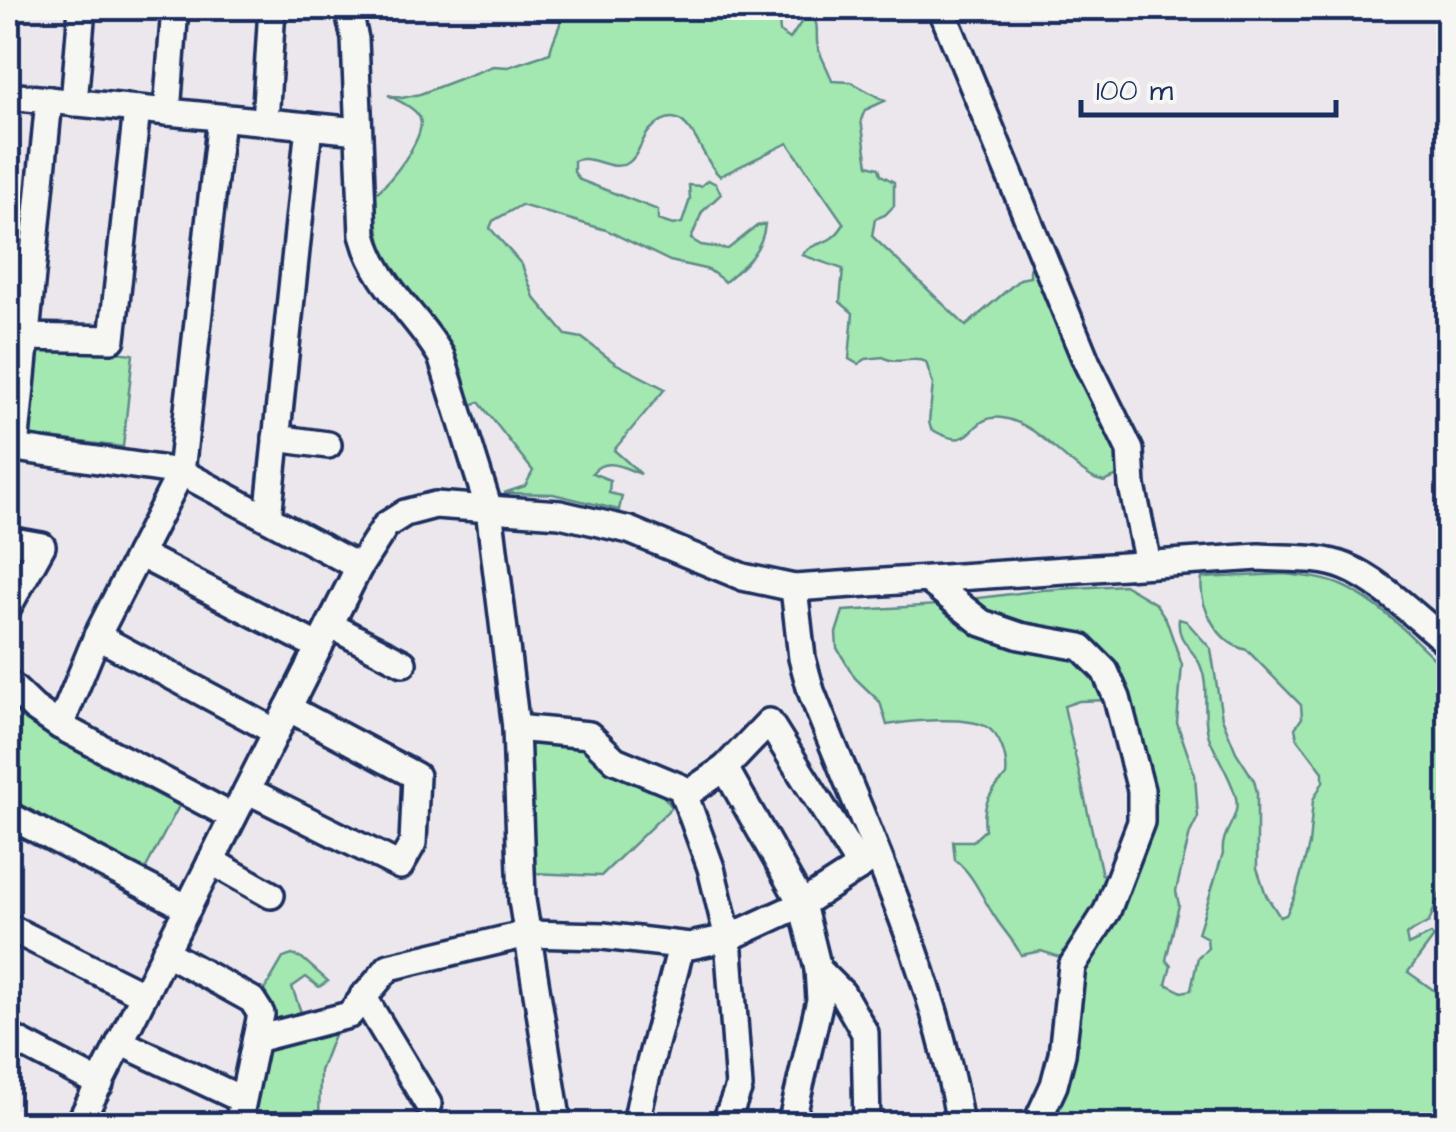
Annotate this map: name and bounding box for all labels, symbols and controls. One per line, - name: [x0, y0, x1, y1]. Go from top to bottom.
- scale bar: [1081, 55, 1336, 117]
- text: 100 m: [1096, 70, 1174, 112]

